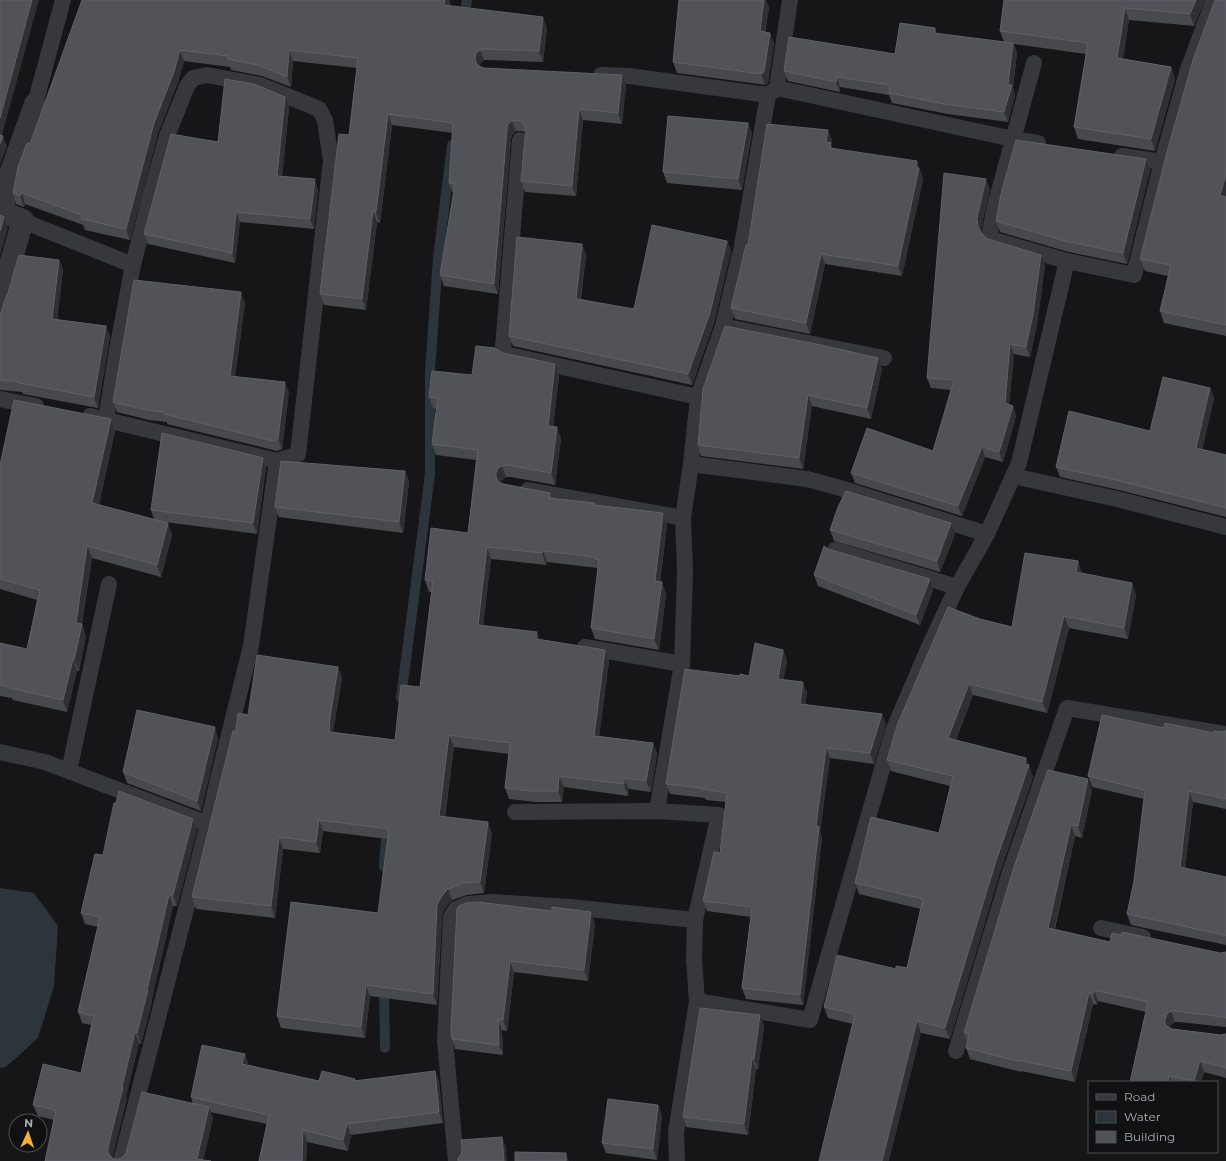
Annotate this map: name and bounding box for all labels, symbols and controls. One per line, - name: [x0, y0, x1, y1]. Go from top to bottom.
- legend: [1088, 1081, 1218, 1153]
- text: Road: [1124, 1089, 1155, 1104]
- text: Water: [1124, 1109, 1161, 1124]
- north arrow: [8, 1113, 48, 1153]
- text: N: [24, 1116, 33, 1130]
- text: Building: [1124, 1129, 1175, 1144]

